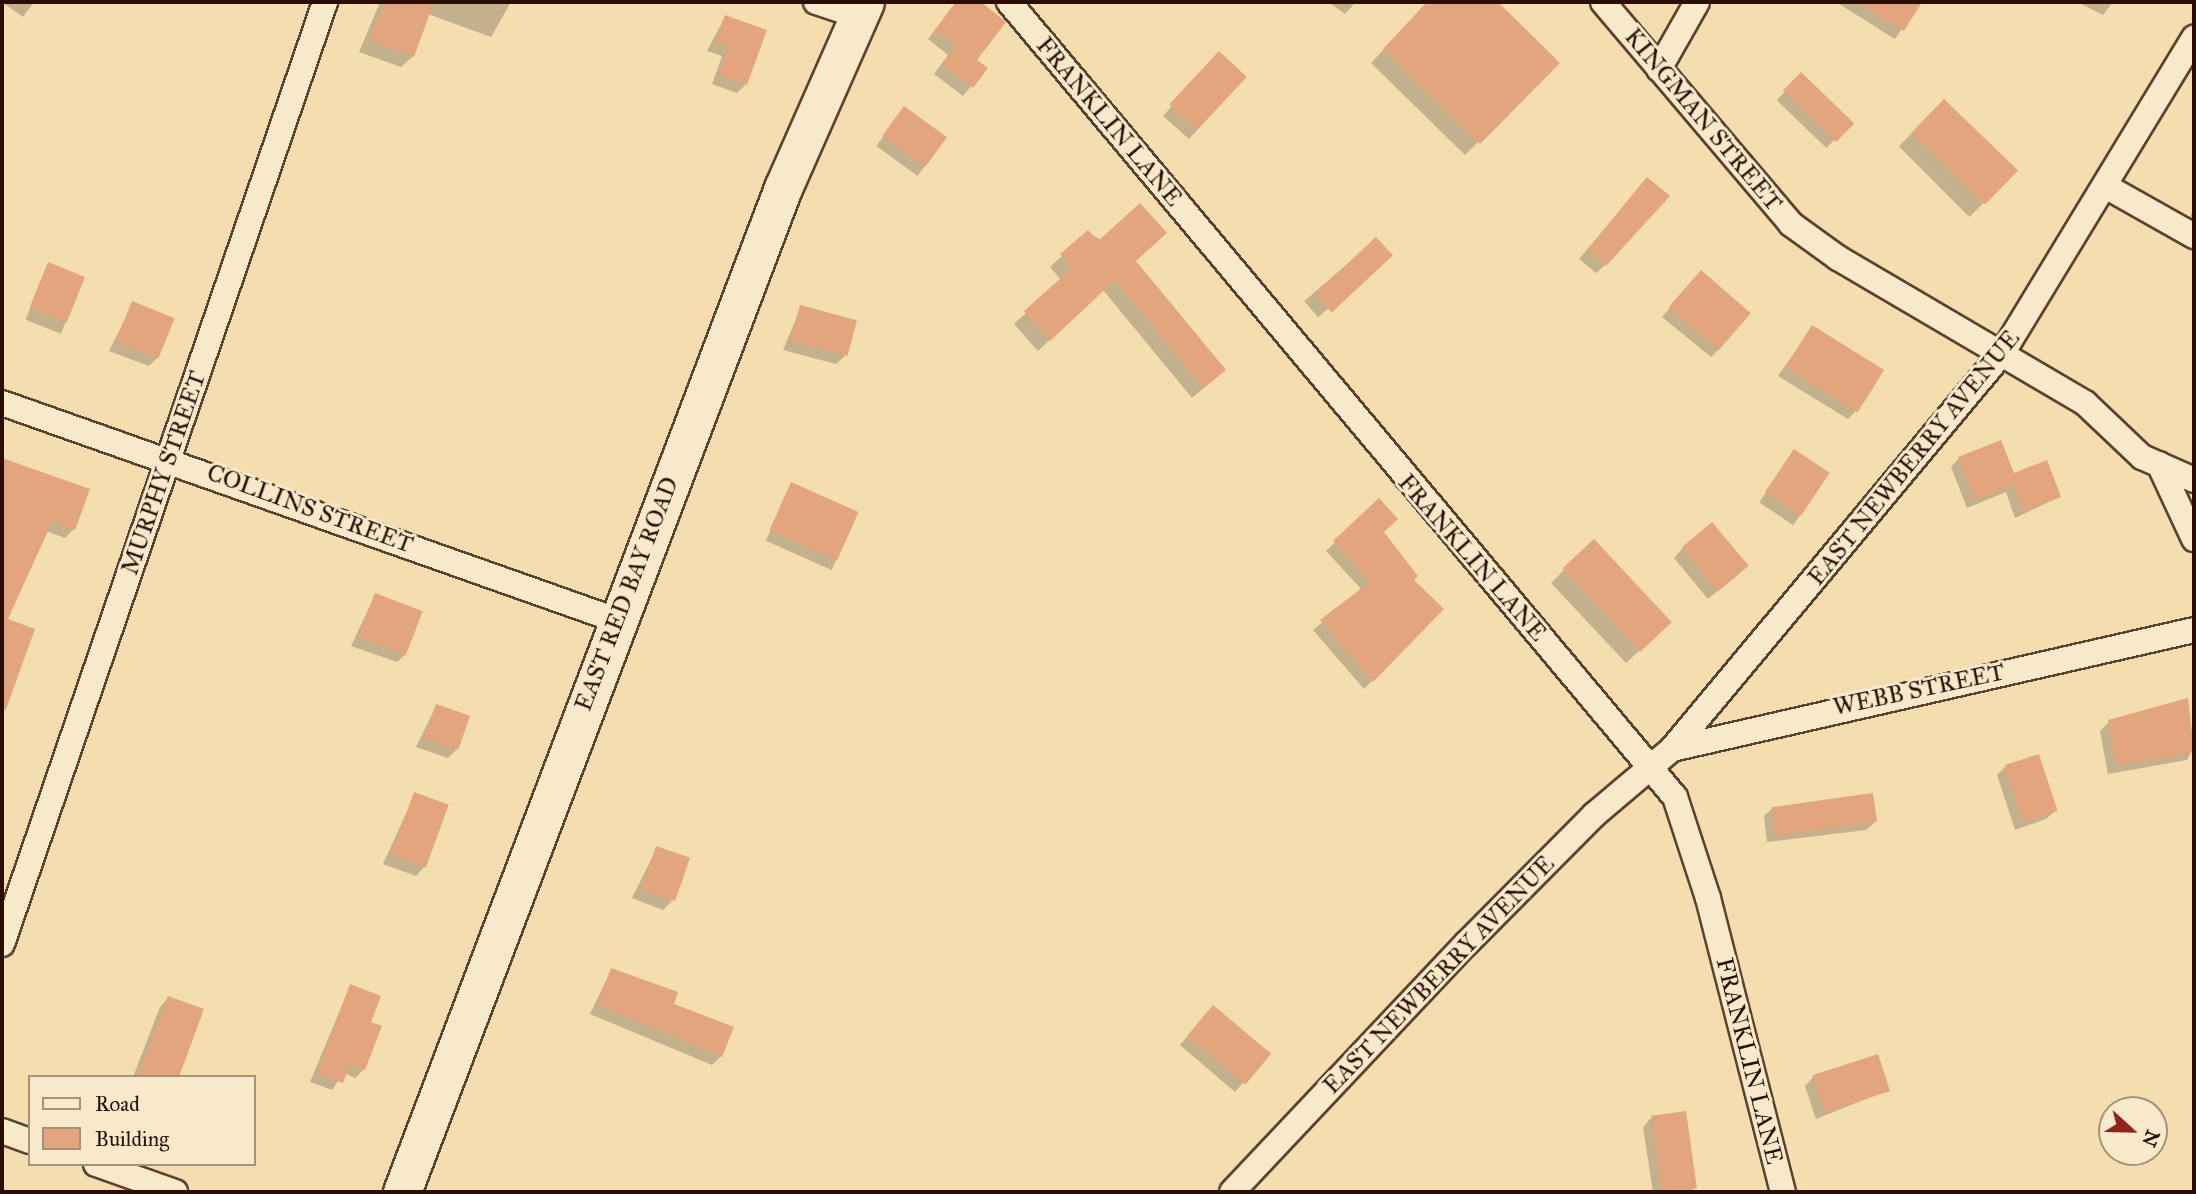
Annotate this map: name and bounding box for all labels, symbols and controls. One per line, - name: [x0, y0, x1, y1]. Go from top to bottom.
- street label: KINGMAN STREET: [1618, 23, 1788, 217]
- street label: FRANKLIN LANE: [1030, 32, 1188, 212]
- street label: EAST NEWBERRY AVENUE: [1802, 325, 2026, 591]
- street label: MURPHY STREET: [116, 367, 212, 579]
- street label: COLLINS STREET: [203, 458, 417, 560]
- street label: FRANKLIN LANE: [1392, 469, 1552, 647]
- street label: EAST RED BAY ROAD: [569, 473, 685, 715]
- street label: WEBB STREET: [1831, 658, 2007, 722]
- street label: EAST NEWBERRY AVENUE: [1317, 850, 1561, 1100]
- street label: FRANKLIN LANE: [1709, 955, 1789, 1167]
- legend: [28, 1075, 256, 1166]
- text: Road: [95, 1091, 140, 1117]
- north arrow: [2098, 1096, 2168, 1166]
- text: Building: [95, 1126, 169, 1152]
- text: N: [2137, 1127, 2165, 1150]

